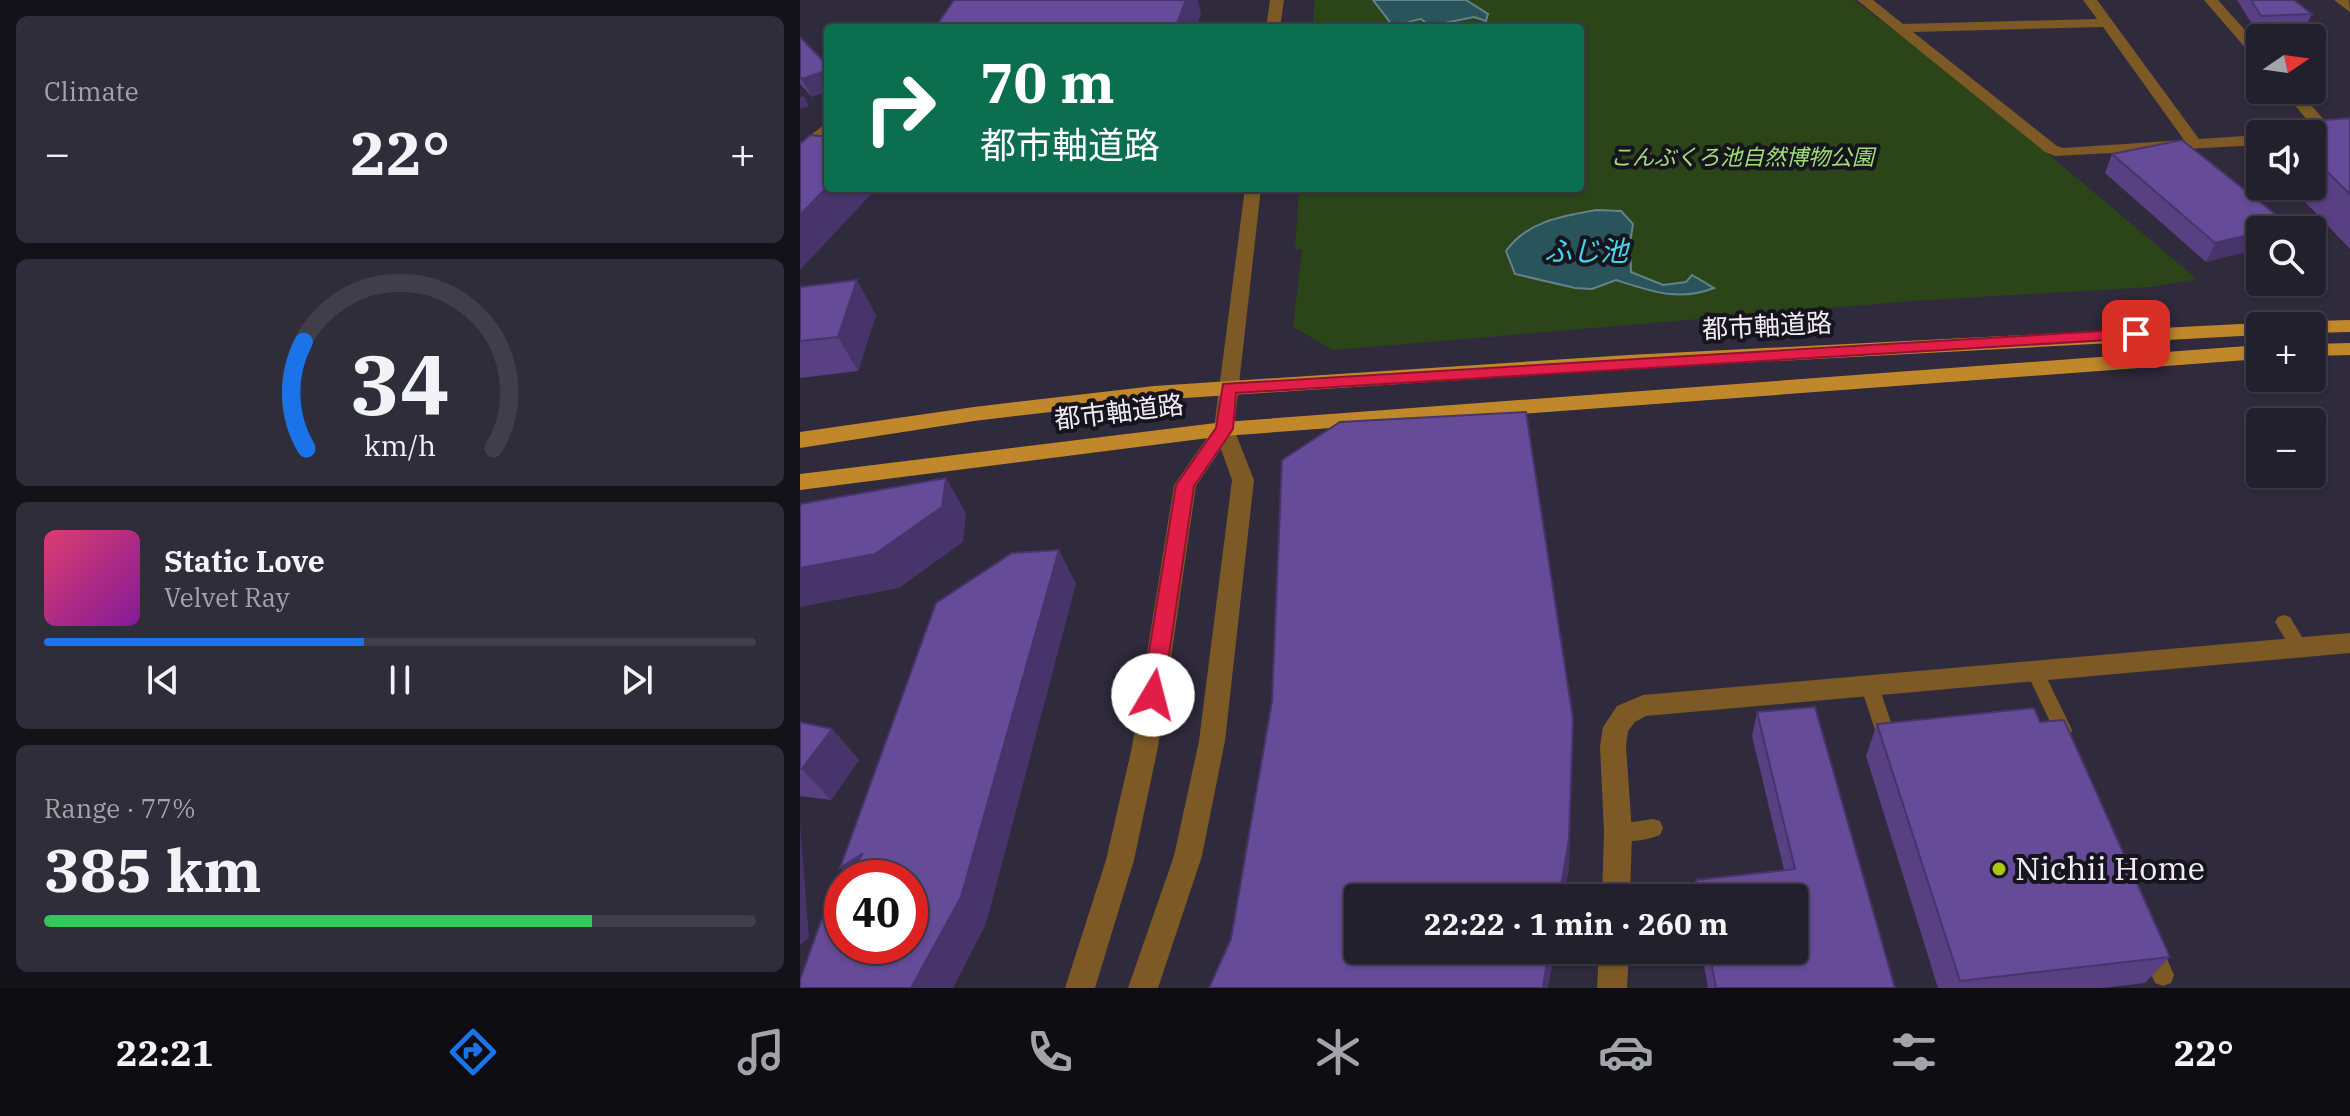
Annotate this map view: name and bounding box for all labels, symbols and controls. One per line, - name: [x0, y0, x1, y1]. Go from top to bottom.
- north arrow: [2246, 24, 2326, 104]
- map controls: [2246, 24, 2326, 488]
- text: 70 m: [980, 46, 1115, 118]
- icon: right: [848, 56, 952, 160]
- text: Climate: [44, 74, 139, 108]
- text: 22°: [350, 113, 450, 192]
- button: sound: [2246, 120, 2326, 200]
- text: 都市軸道路: [980, 121, 1160, 168]
- text: −: [44, 124, 70, 181]
- text: +: [730, 124, 756, 181]
- park label: こんぶくろ池自然博物公園: [1610, 142, 1877, 171]
- button: search: [2246, 216, 2326, 296]
- water label: ふじ池: [1544, 232, 1631, 269]
- pin: [2102, 300, 2170, 368]
- street label: 都市軸道路: [1701, 305, 1833, 345]
- icon: arrive: [2114, 312, 2158, 356]
- button: +: [2246, 312, 2326, 392]
- text: 34: [350, 329, 450, 437]
- street label: 都市軸道路: [1052, 386, 1185, 436]
- button: −: [2246, 408, 2326, 488]
- text: km/h: [364, 427, 436, 464]
- text: Static Love: [164, 541, 325, 580]
- text: Velvet Ray: [164, 580, 290, 614]
- position arrow: [1111, 653, 1195, 737]
- icon: previous: [141, 658, 185, 702]
- icon: pause: [378, 658, 422, 702]
- icon: next: [615, 658, 659, 702]
- text: Range · 77%: [44, 791, 196, 825]
- text: 385 km: [44, 830, 262, 909]
- place label: Nichii Home: [2015, 847, 2205, 889]
- speed limit sign: 40: [824, 860, 928, 964]
- marker: Nichii Home: [1990, 860, 2008, 878]
- text: 22:22 · 1 min · 260 m: [1424, 904, 1728, 943]
- icon: directions: [445, 1024, 501, 1080]
- icon: music: [733, 1024, 789, 1080]
- icon: phone: [1022, 1024, 1078, 1080]
- icon: climate: [1310, 1024, 1366, 1080]
- icon: car: [1598, 1024, 1654, 1080]
- icon: filters: [1886, 1024, 1942, 1080]
- text: 22:21: [116, 1029, 213, 1076]
- text: 22°: [2174, 1029, 2234, 1076]

